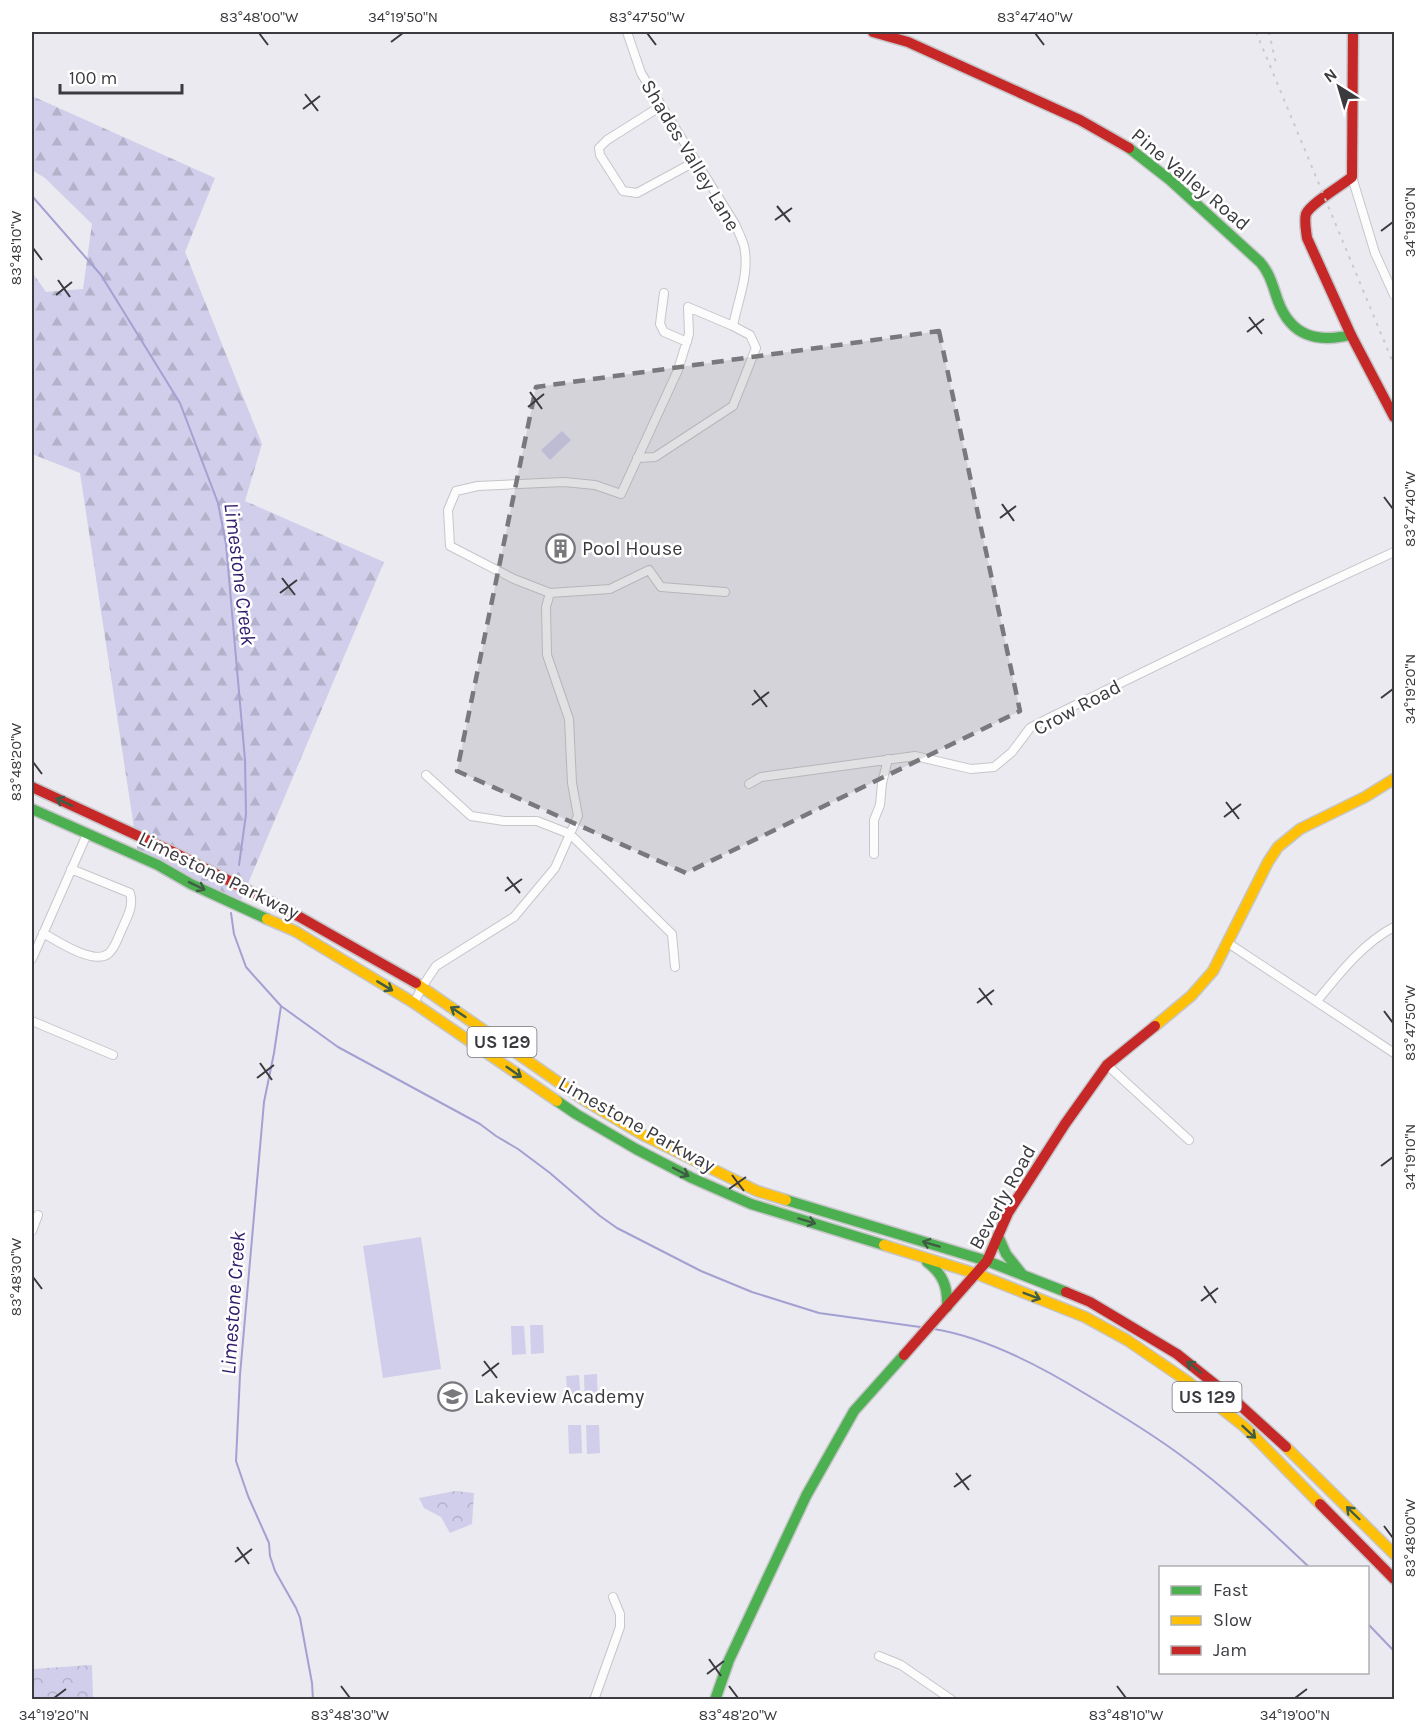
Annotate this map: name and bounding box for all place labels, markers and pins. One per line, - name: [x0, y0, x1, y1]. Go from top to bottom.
- building icon: Pool House: [545, 532, 577, 564]
- place label: Pool House: [582, 537, 682, 560]
- school or university icon: Lakeview Academy: [437, 1380, 469, 1412]
- place label: Lakeview Academy: [474, 1385, 644, 1408]

